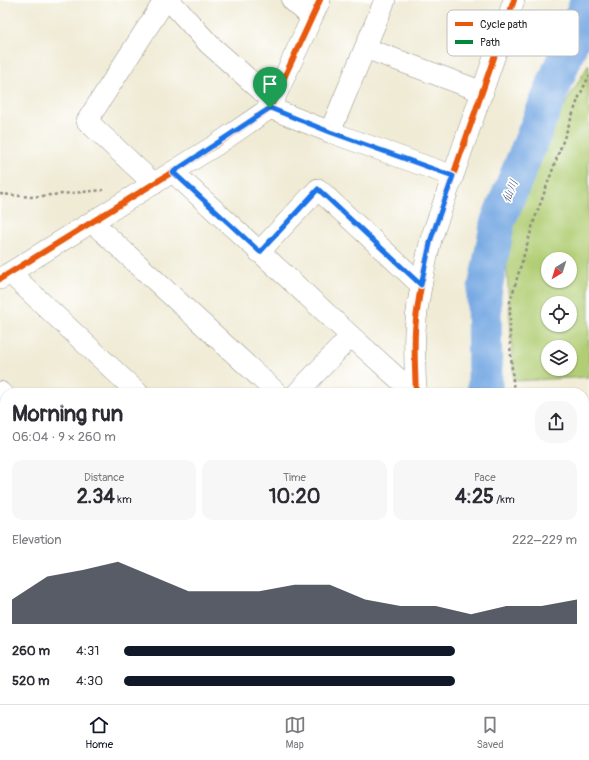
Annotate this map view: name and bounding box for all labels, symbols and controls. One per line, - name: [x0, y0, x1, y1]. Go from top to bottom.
- legend: [447, 10, 579, 56]
- text: Cycle path: [480, 18, 527, 31]
- text: Path: [480, 36, 500, 49]
- pin: [253, 67, 287, 108]
- icon: arrive: [259, 73, 281, 95]
- water label: 仙川: [499, 177, 522, 205]
- north arrow: [541, 252, 577, 288]
- map controls: [541, 252, 577, 376]
- button: locate: [541, 296, 577, 332]
- button: layers: [541, 340, 577, 376]
- text: Morning run: [12, 400, 123, 428]
- button: share: [535, 401, 577, 443]
- text: 06:04 · 9 × 260 m: [12, 429, 116, 445]
- text: Distance: [84, 471, 124, 484]
- text: Time: [283, 471, 306, 484]
- text: Pace: [474, 471, 496, 484]
- text: 2.34: [77, 484, 115, 509]
- text: 10:20: [269, 484, 320, 509]
- text: 4:25: [455, 484, 494, 509]
- text: km: [115, 493, 132, 506]
- text: /km: [494, 493, 515, 506]
- text: Elevation: [12, 532, 62, 548]
- text: 222–229 m: [512, 532, 577, 548]
- text: 260 m: [12, 643, 50, 659]
- text: 4:31: [76, 643, 99, 659]
- text: 520 m: [12, 673, 50, 689]
- text: 4:30: [76, 673, 103, 689]
- tab: Home: [85, 714, 113, 751]
- tab: Map: [284, 714, 306, 751]
- tab: Saved: [476, 714, 504, 751]

